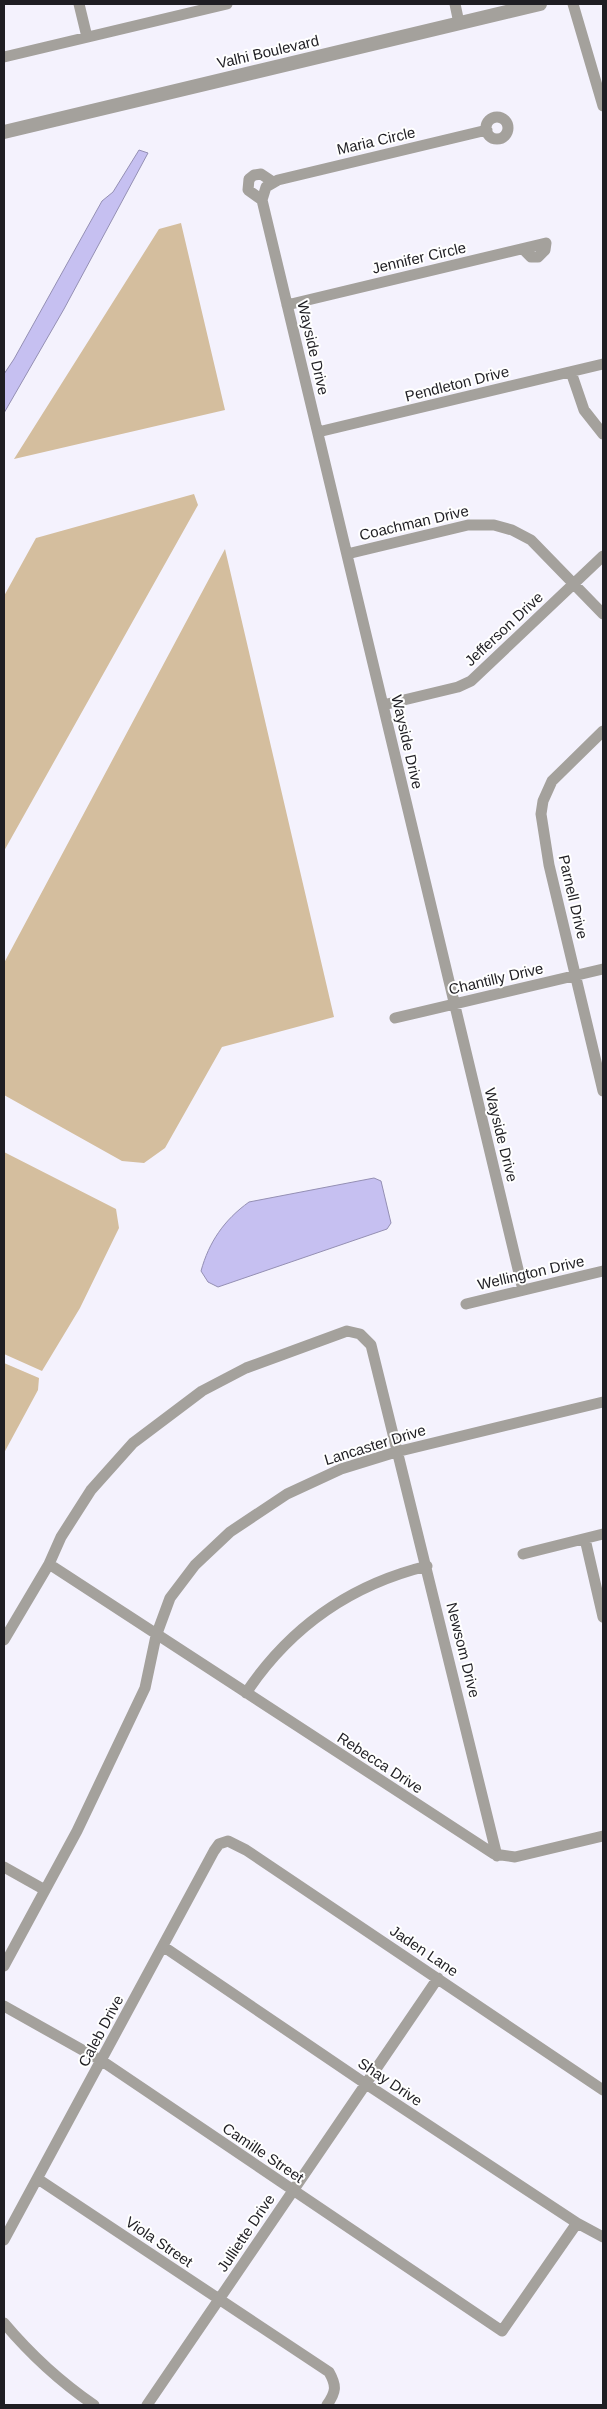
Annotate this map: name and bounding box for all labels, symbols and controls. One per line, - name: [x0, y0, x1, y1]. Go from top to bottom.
- street label: Valhi Boulevard: [215, 32, 320, 71]
- street label: Maria Circle: [335, 123, 417, 158]
- street label: Jennifer Circle: [370, 238, 468, 277]
- street label: Wayside Drive: [294, 299, 333, 397]
- street label: Pendleton Drive: [403, 362, 511, 405]
- street label: Coachman Drive: [358, 502, 470, 543]
- street label: Jefferson Drive: [461, 588, 546, 669]
- street label: Wayside Drive: [388, 693, 427, 791]
- street label: Parnell Drive: [556, 853, 591, 941]
- street label: Chantilly Drive: [447, 959, 545, 998]
- street label: Wayside Drive: [482, 1086, 521, 1184]
- street label: Wellington Drive: [476, 1252, 586, 1293]
- street label: Lancaster Drive: [322, 1421, 428, 1468]
- street label: Newsom Drive: [443, 1601, 484, 1699]
- street label: Rebecca Drive: [334, 1729, 426, 1796]
- street label: Jaden Lane: [387, 1922, 462, 1980]
- street label: Caleb Drive: [75, 1992, 126, 2069]
- street label: Shay Drive: [355, 2054, 425, 2109]
- street label: Camille Street: [219, 2119, 308, 2186]
- street label: Julliette Drive: [213, 2191, 278, 2275]
- street label: Viola Street: [122, 2213, 197, 2271]

